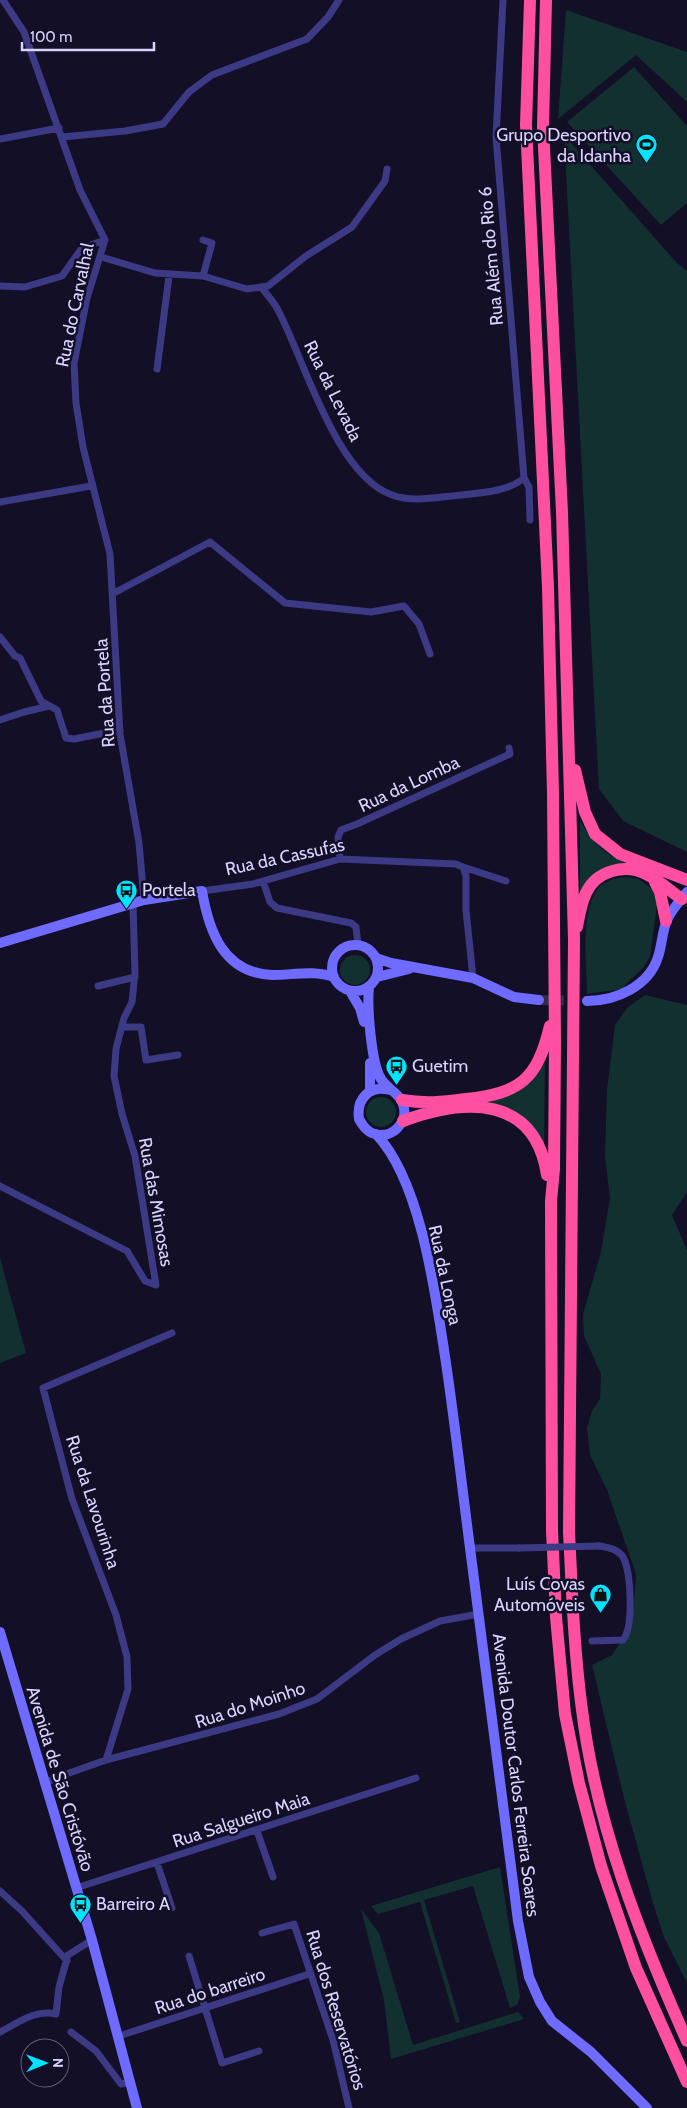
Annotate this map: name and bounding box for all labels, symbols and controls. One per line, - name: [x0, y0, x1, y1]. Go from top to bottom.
- scale bar: [22, 20, 155, 52]
- text: 100 m: [30, 28, 72, 46]
- place label: Grupo Desportivo da Idanha: [496, 124, 631, 167]
- sports icon: Grupo Desportivo da Idanha: [635, 133, 659, 164]
- street label: Rua Além do Rio 6: [474, 186, 508, 326]
- street label: Rua do Carvalhal: [51, 240, 99, 369]
- street label: Rua da Levada: [299, 337, 367, 445]
- street label: Rua da Portela: [90, 637, 120, 748]
- street label: Rua da Lomba: [355, 751, 463, 817]
- street label: Rua da Cassufas: [223, 834, 347, 880]
- bus stop icon: Portela: [114, 878, 138, 909]
- place label: Portela: [142, 879, 196, 901]
- bus stop icon: Guetim: [384, 1054, 408, 1085]
- place label: Guetim: [412, 1055, 468, 1077]
- street label: Rua das Mimosas: [134, 1136, 178, 1268]
- street label: Rua da Longa: [424, 1223, 466, 1327]
- street label: Rua da Lavourinha: [61, 1433, 125, 1572]
- place label: Luís Covas Automóveis: [494, 1573, 585, 1616]
- shop icon: Luís Covas Automóveis: [589, 1582, 613, 1613]
- street label: Avenida Doutor Carlos Ferreira Soares: [488, 1632, 544, 1918]
- street label: Rua do Moinho: [192, 1677, 308, 1733]
- street label: Avenida de São Cristóvão: [21, 1684, 99, 1874]
- street label: Rua Salgueiro Maia: [170, 1787, 313, 1852]
- bus stop icon: Barreiro A: [68, 1892, 92, 1923]
- place label: Barreiro A: [96, 1893, 170, 1915]
- street label: Rua dos Reservatórios: [301, 1927, 371, 2093]
- street label: Rua do barreiro: [152, 1963, 268, 2019]
- north arrow: [20, 2038, 70, 2088]
- text: N: [49, 2058, 67, 2068]

